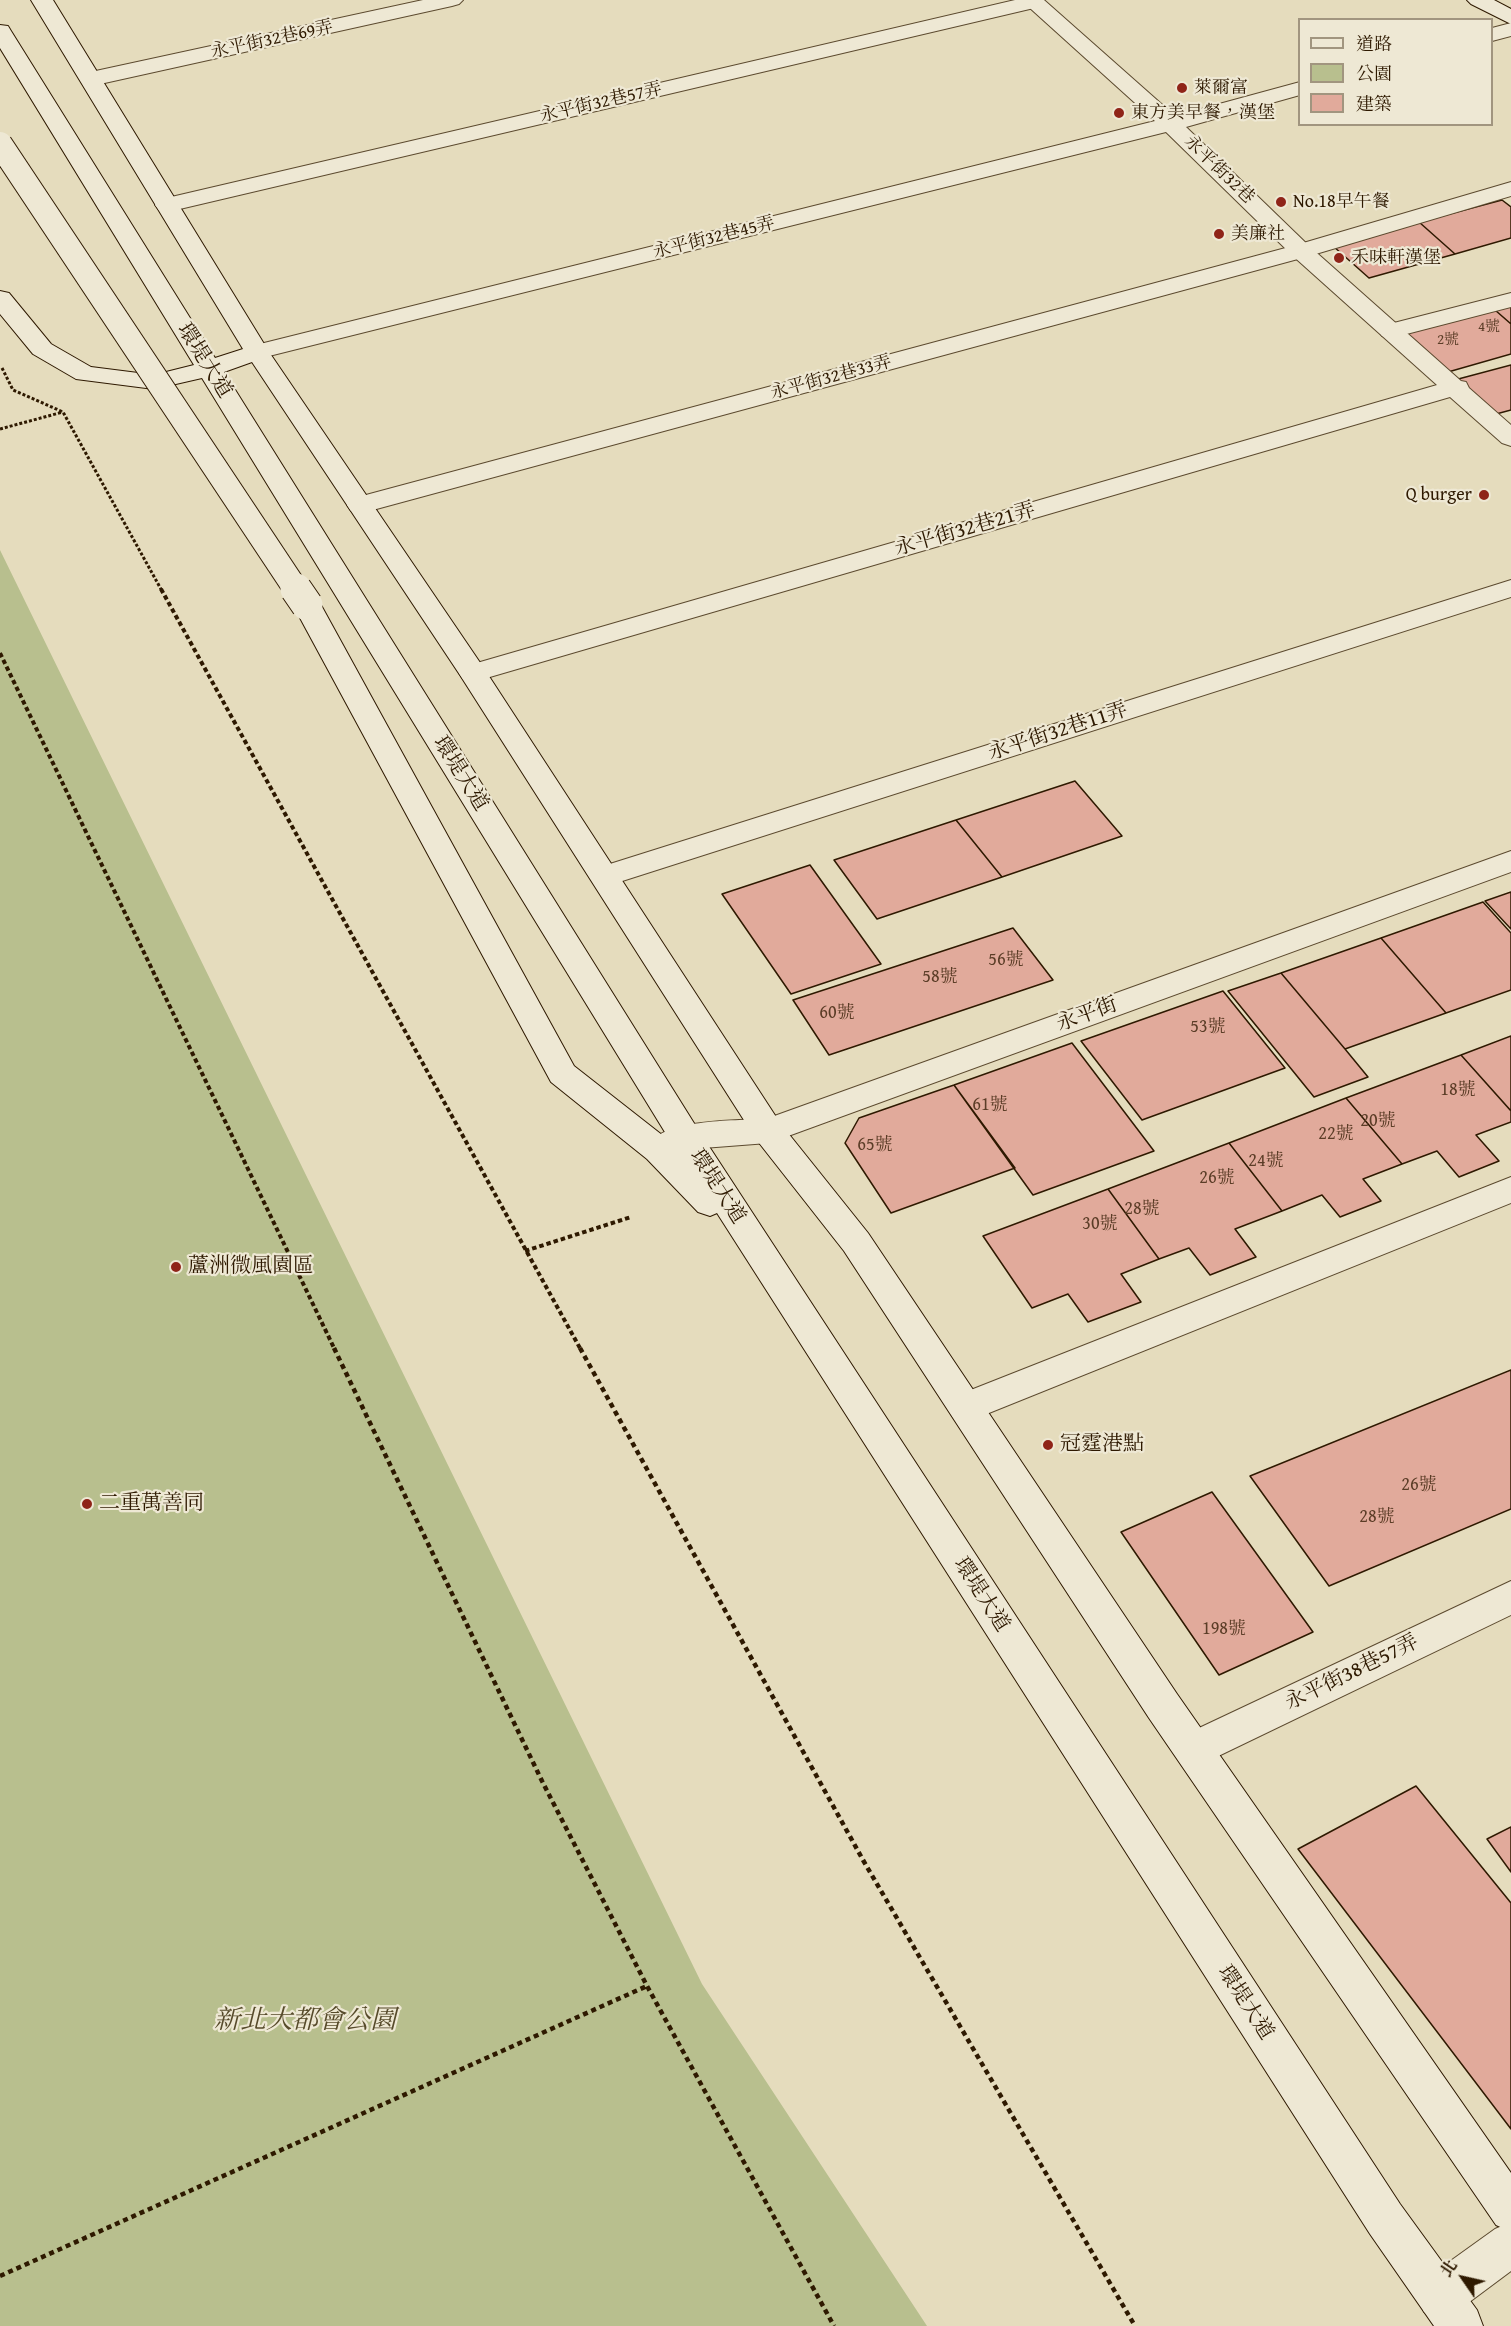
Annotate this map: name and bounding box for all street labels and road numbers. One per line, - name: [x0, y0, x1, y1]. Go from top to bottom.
- street label: 永平街32巷69弄: [209, 16, 335, 64]
- street label: 永平街32巷57弄: [538, 78, 664, 128]
- street label: 永平街32巷: [1179, 131, 1259, 209]
- street label: 永平街32巷45弄: [651, 212, 777, 264]
- street label: 環堤大道: [171, 319, 237, 403]
- street label: 永平街32巷33弄: [768, 351, 894, 405]
- street label: 永平街32巷21弄: [892, 498, 1038, 562]
- street label: 永平街32巷11弄: [985, 698, 1131, 766]
- street label: 環堤大道: [427, 732, 493, 816]
- street label: 永平街: [1053, 992, 1121, 1038]
- street label: 環堤大道: [684, 1145, 750, 1229]
- street label: 環堤大道: [948, 1553, 1014, 1637]
- street label: 永平街38巷57弄: [1281, 1630, 1423, 1716]
- street label: 環堤大道: [1212, 1961, 1278, 2045]

